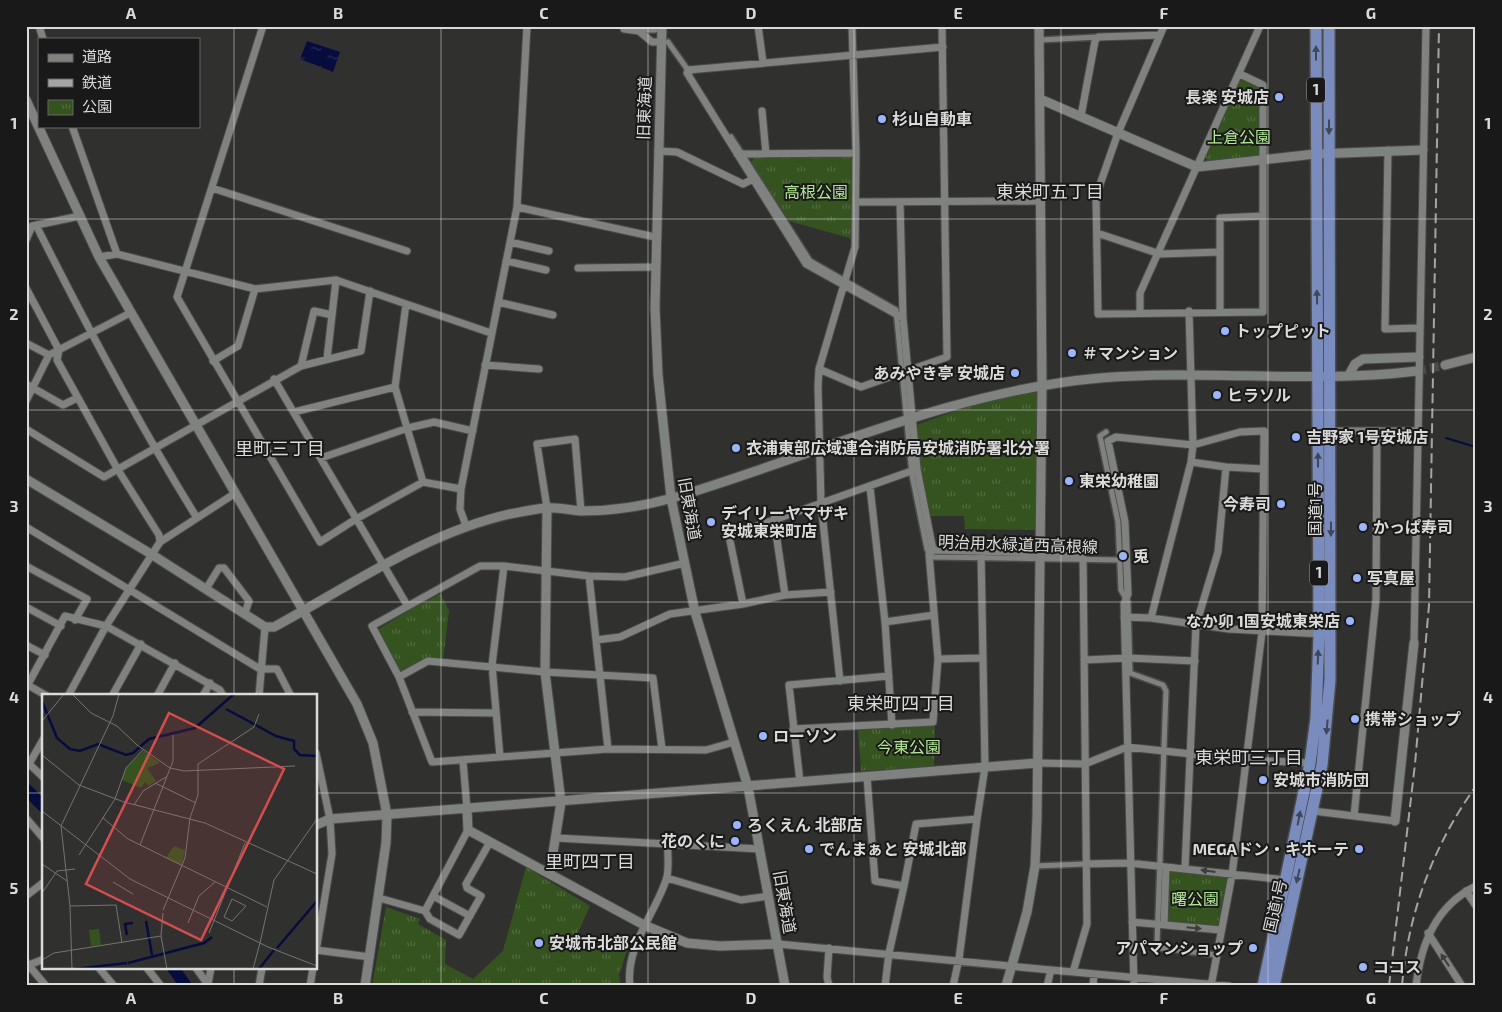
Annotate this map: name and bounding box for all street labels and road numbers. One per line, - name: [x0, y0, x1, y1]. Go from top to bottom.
- street label: 旧東海道: [633, 76, 654, 140]
- road number: 1: [1307, 78, 1325, 102]
- street label: 旧東海道: [676, 476, 705, 542]
- street label: 国道1号: [1305, 482, 1324, 536]
- street label: 明治用水緑道西高根線: [938, 531, 1098, 556]
- road number: 1: [1310, 560, 1328, 586]
- street label: 旧東海道: [771, 869, 800, 935]
- street label: 国道1号: [1259, 877, 1290, 935]

